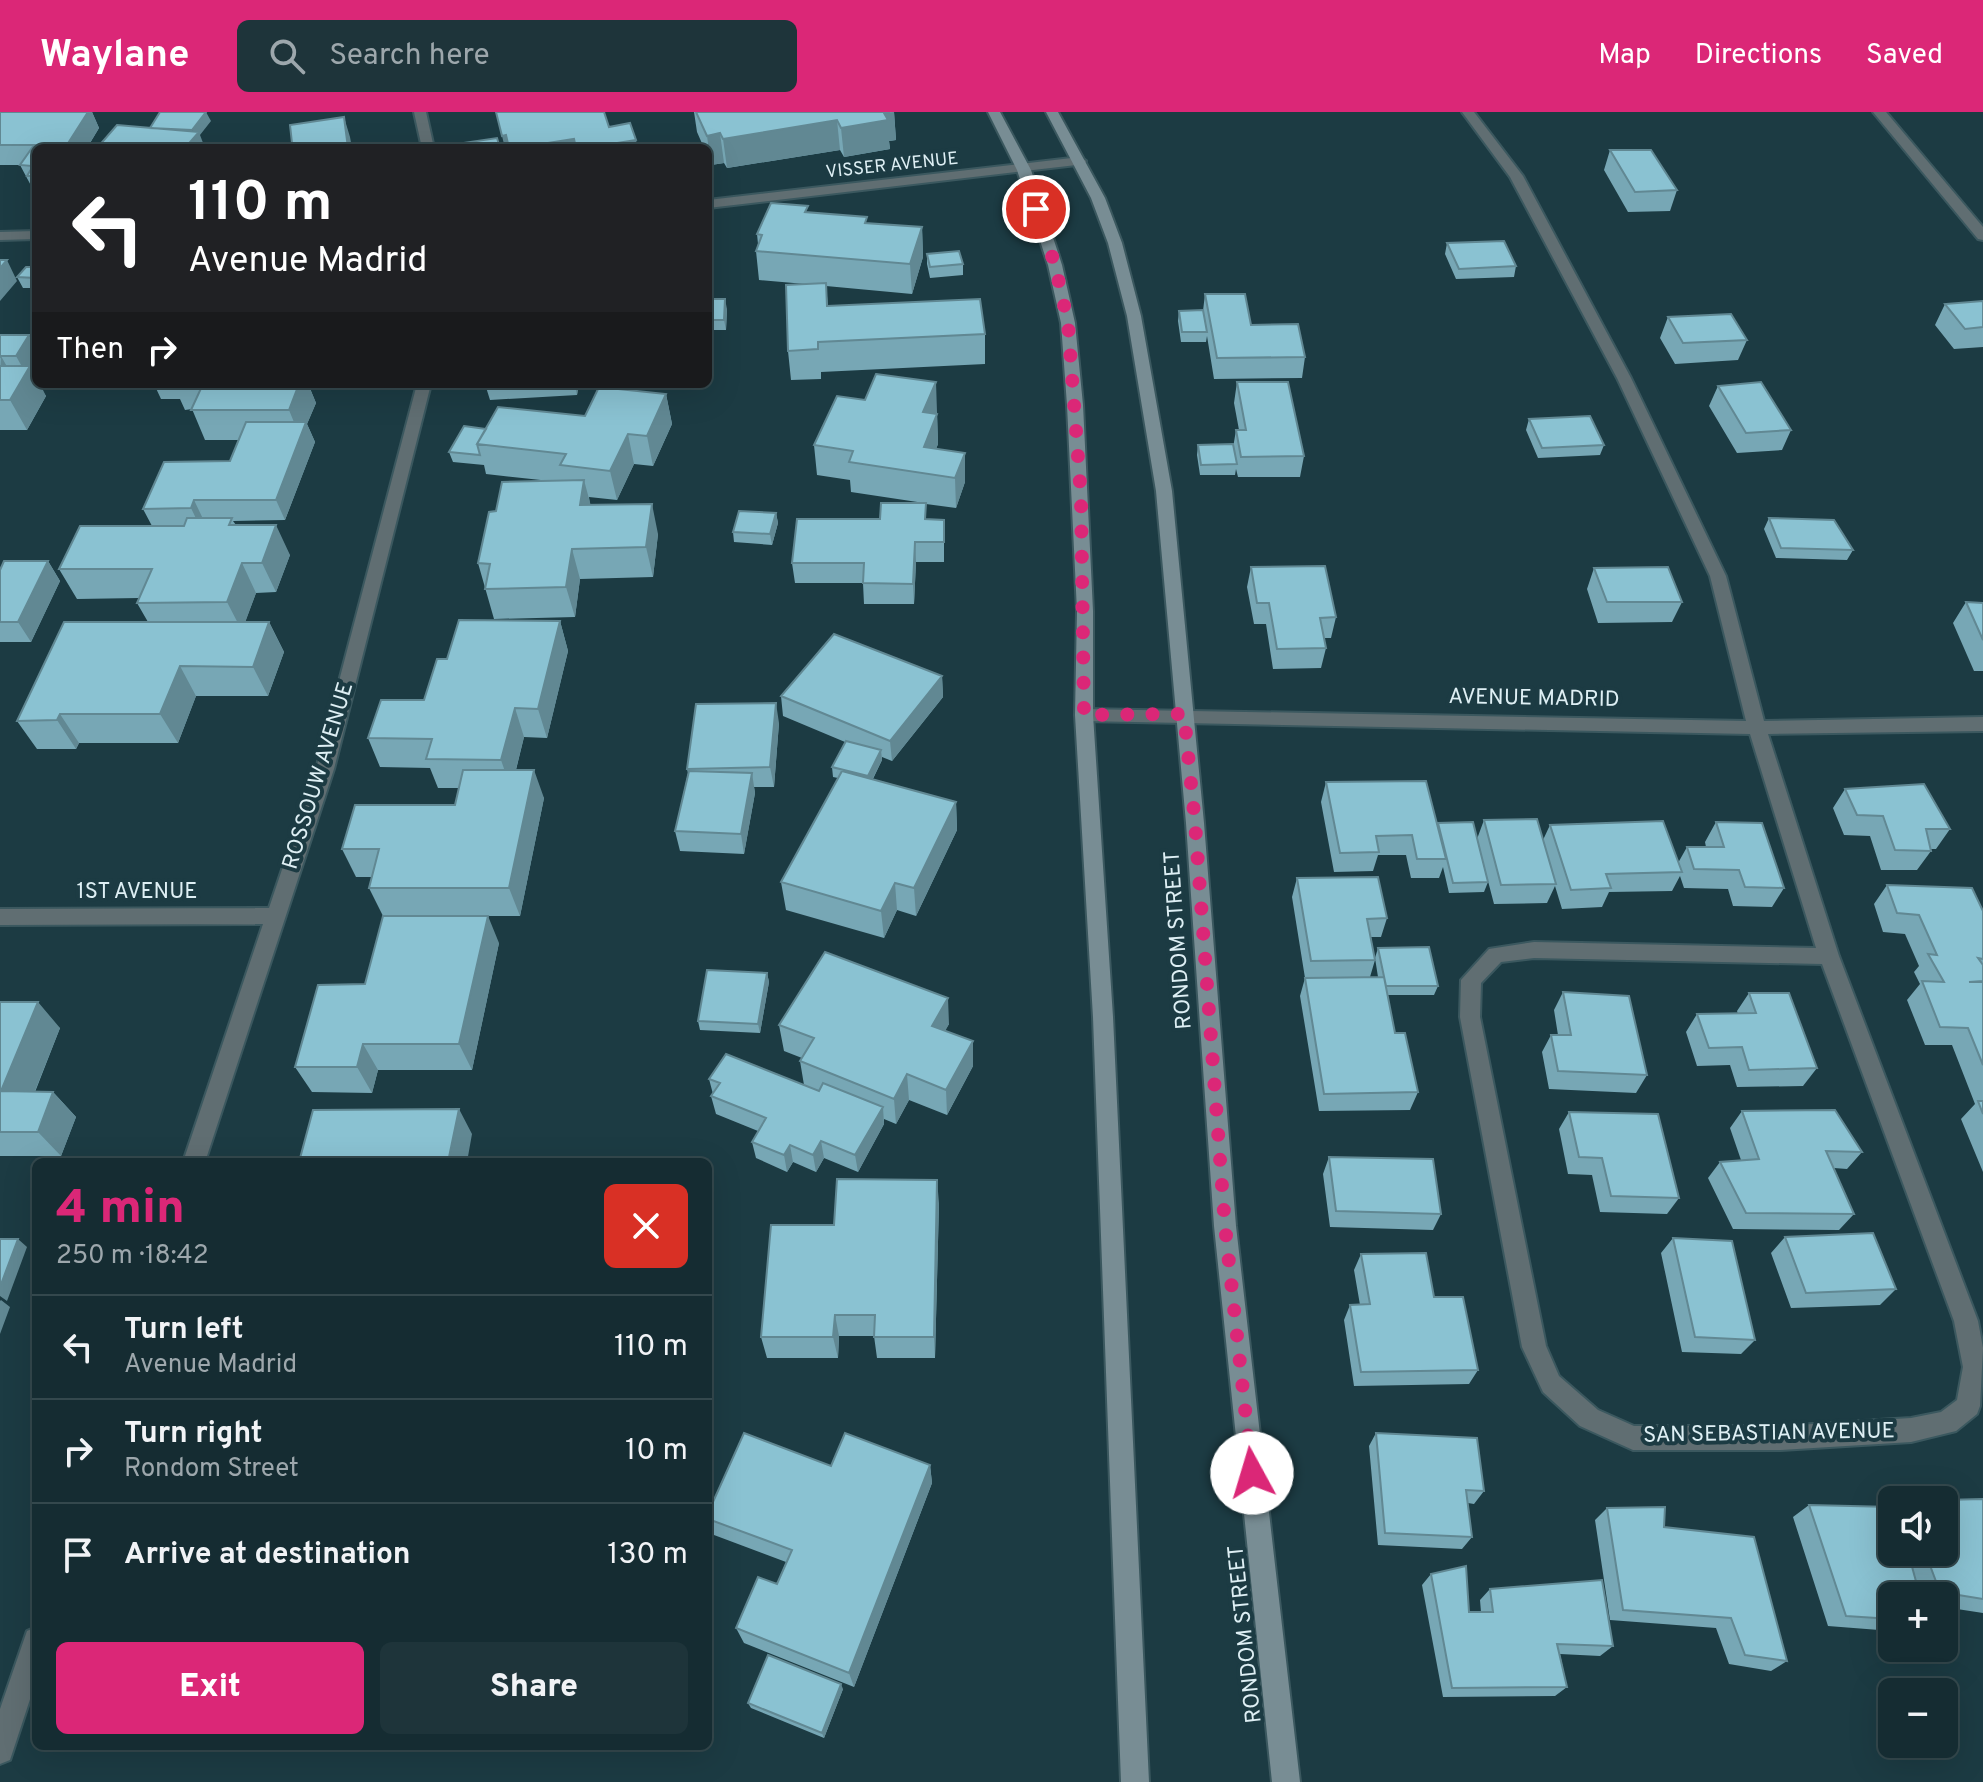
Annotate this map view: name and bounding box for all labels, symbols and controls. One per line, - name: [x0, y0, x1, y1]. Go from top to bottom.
- search box: [237, 20, 797, 92]
- text: Waylane: [40, 32, 189, 81]
- icon: search: [265, 34, 309, 78]
- text: Search here: [329, 38, 490, 75]
- text: Map: [1598, 38, 1651, 74]
- text: Directions: [1695, 38, 1822, 74]
- text: Saved: [1866, 38, 1943, 74]
- street label: VISSER AVENUE: [825, 148, 959, 184]
- text: 110 m: [188, 170, 333, 240]
- pin: [1002, 175, 1070, 243]
- icon: left: [56, 176, 160, 280]
- icon: arrive: [1014, 187, 1058, 231]
- text: Avenue Madrid: [188, 239, 428, 285]
- icon: right: [140, 328, 184, 372]
- text: Then: [56, 332, 124, 369]
- street label: ROSSOUW AVENUE: [278, 679, 360, 873]
- street label: AVENUE MADRID: [1448, 684, 1620, 714]
- street label: RONDOM STREET: [1159, 850, 1199, 1030]
- street label: 1ST AVENUE: [77, 879, 198, 906]
- text: 4 min: [56, 1180, 185, 1240]
- button: close: [604, 1184, 688, 1268]
- text: 250 m · 18:42: [56, 1240, 209, 1273]
- text: Turn left: [124, 1312, 244, 1349]
- icon: left: [56, 1325, 100, 1369]
- text: 110 m: [614, 1329, 688, 1366]
- text: Avenue Madrid: [124, 1349, 297, 1382]
- text: Turn right: [124, 1416, 262, 1453]
- street label: SAN SEBASTIAN AVENUE: [1643, 1418, 1895, 1450]
- icon: right: [56, 1429, 100, 1473]
- position arrow: [1210, 1431, 1294, 1515]
- text: 10 m: [625, 1433, 688, 1470]
- text: Rondom Street: [124, 1453, 299, 1486]
- map controls: [1878, 1486, 1958, 1758]
- button: sound: [1878, 1486, 1958, 1566]
- icon: arrive: [56, 1533, 100, 1577]
- text: Arrive at destination: [124, 1537, 410, 1574]
- text: 130 m: [607, 1537, 688, 1574]
- street label: RONDOM STREET: [1223, 1544, 1269, 1724]
- button: +: [1878, 1582, 1958, 1662]
- button: Exit: [56, 1642, 364, 1734]
- button: Share: [380, 1642, 688, 1734]
- button: −: [1878, 1678, 1958, 1758]

